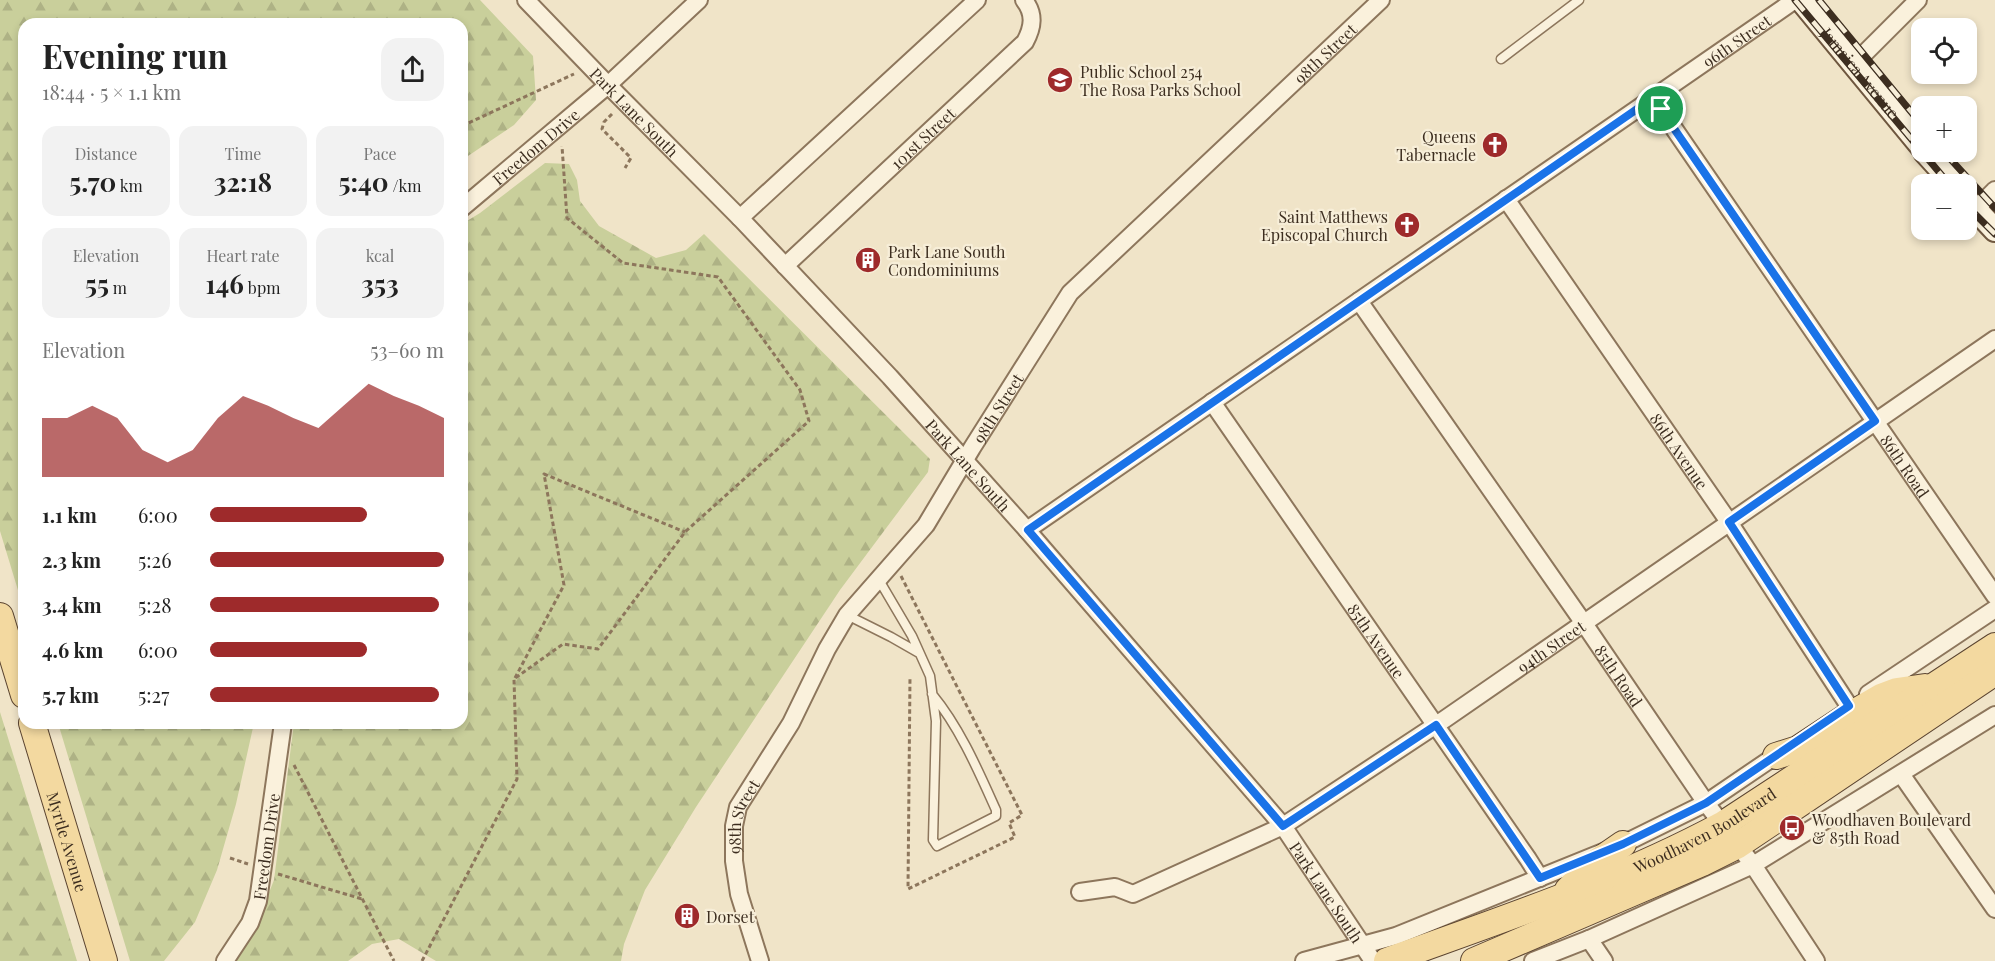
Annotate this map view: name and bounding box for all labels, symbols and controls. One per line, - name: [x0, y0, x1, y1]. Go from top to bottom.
- street label: 96th Street: [1698, 9, 1775, 71]
- street label: 98th Street: [1289, 18, 1361, 88]
- map controls: [1911, 18, 1977, 240]
- button: locate: [1911, 18, 1977, 84]
- street label: Jamaica Avenue: [1817, 22, 1904, 122]
- text: Evening run: [42, 33, 228, 77]
- button: share: [381, 38, 444, 101]
- place label: Public School 254 The Rosa Parks School: [1080, 61, 1242, 100]
- street label: Park Lane South: [586, 63, 684, 161]
- school or university icon: Public School 254 The Rosa Parks School: [1045, 65, 1075, 95]
- text: 18:44 · 5 × 1.1 km: [42, 78, 181, 105]
- pin: [1635, 83, 1686, 134]
- icon: arrive: [1644, 92, 1677, 125]
- button: +: [1911, 96, 1977, 162]
- street label: 101st Street: [886, 102, 959, 173]
- street label: Freedom Drive: [487, 103, 583, 189]
- place label: Queens Tabernacle: [1396, 126, 1476, 165]
- church icon: Queens Tabernacle: [1480, 130, 1510, 160]
- text: Distance: [75, 143, 137, 164]
- text: Time: [225, 143, 261, 164]
- text: Pace: [363, 143, 397, 164]
- text: 5.70: [69, 164, 116, 199]
- text: 32:18: [214, 164, 272, 199]
- text: 5:40: [339, 164, 389, 199]
- button: −: [1911, 174, 1977, 240]
- text: km: [116, 175, 143, 196]
- text: /km: [389, 175, 421, 196]
- place label: Saint Matthews Episcopal Church: [1261, 206, 1389, 245]
- church icon: Saint Matthews Episcopal Church: [1392, 210, 1422, 240]
- place label: Park Lane South Condominiums: [888, 241, 1006, 280]
- text: Elevation: [73, 245, 139, 266]
- text: Heart rate: [206, 245, 280, 266]
- text: kcal: [366, 245, 394, 266]
- building icon: Park Lane South Condominiums: [853, 245, 883, 275]
- text: 55: [85, 266, 109, 301]
- text: 146: [206, 266, 244, 301]
- text: 353: [361, 266, 399, 301]
- text: m: [109, 277, 127, 298]
- text: bpm: [244, 277, 280, 298]
- text: Elevation: [42, 336, 125, 363]
- text: 53–60 m: [370, 336, 444, 363]
- street label: 98th Street: [968, 369, 1027, 447]
- street label: 86th Avenue: [1646, 409, 1713, 493]
- street label: Park Lane South: [922, 414, 1016, 516]
- street label: 86th Road: [1876, 430, 1935, 501]
- text: 1.1 km: [42, 501, 97, 528]
- text: 6:00: [138, 501, 178, 528]
- text: 2.3 km: [42, 546, 101, 573]
- text: 5:26: [138, 546, 172, 573]
- text: 3.4 km: [42, 591, 102, 618]
- text: 5:28: [138, 591, 172, 618]
- street label: 85th Avenue: [1344, 599, 1410, 682]
- street label: 94th Street: [1513, 615, 1589, 677]
- text: 4.6 km: [42, 636, 103, 663]
- text: 6:00: [138, 636, 178, 663]
- street label: 85th Road: [1591, 640, 1648, 710]
- text: 5.7 km: [42, 681, 99, 708]
- text: 5:27: [138, 681, 169, 708]
- street label: 98th Street: [724, 775, 764, 854]
- street label: Woodhaven Boulevard: [1629, 782, 1779, 877]
- street label: Myrtle Avenue: [43, 789, 93, 894]
- street label: Freedom Drive: [248, 792, 284, 901]
- place label: Woodhaven Boulevard & 85th Road: [1811, 809, 1971, 848]
- bus stop icon: Woodhaven Boulevard & 85th Road: [1777, 813, 1807, 843]
- street label: Park Lane South: [1286, 837, 1369, 947]
- building icon: Dorset: [672, 901, 702, 931]
- place label: Dorset: [706, 906, 755, 927]

